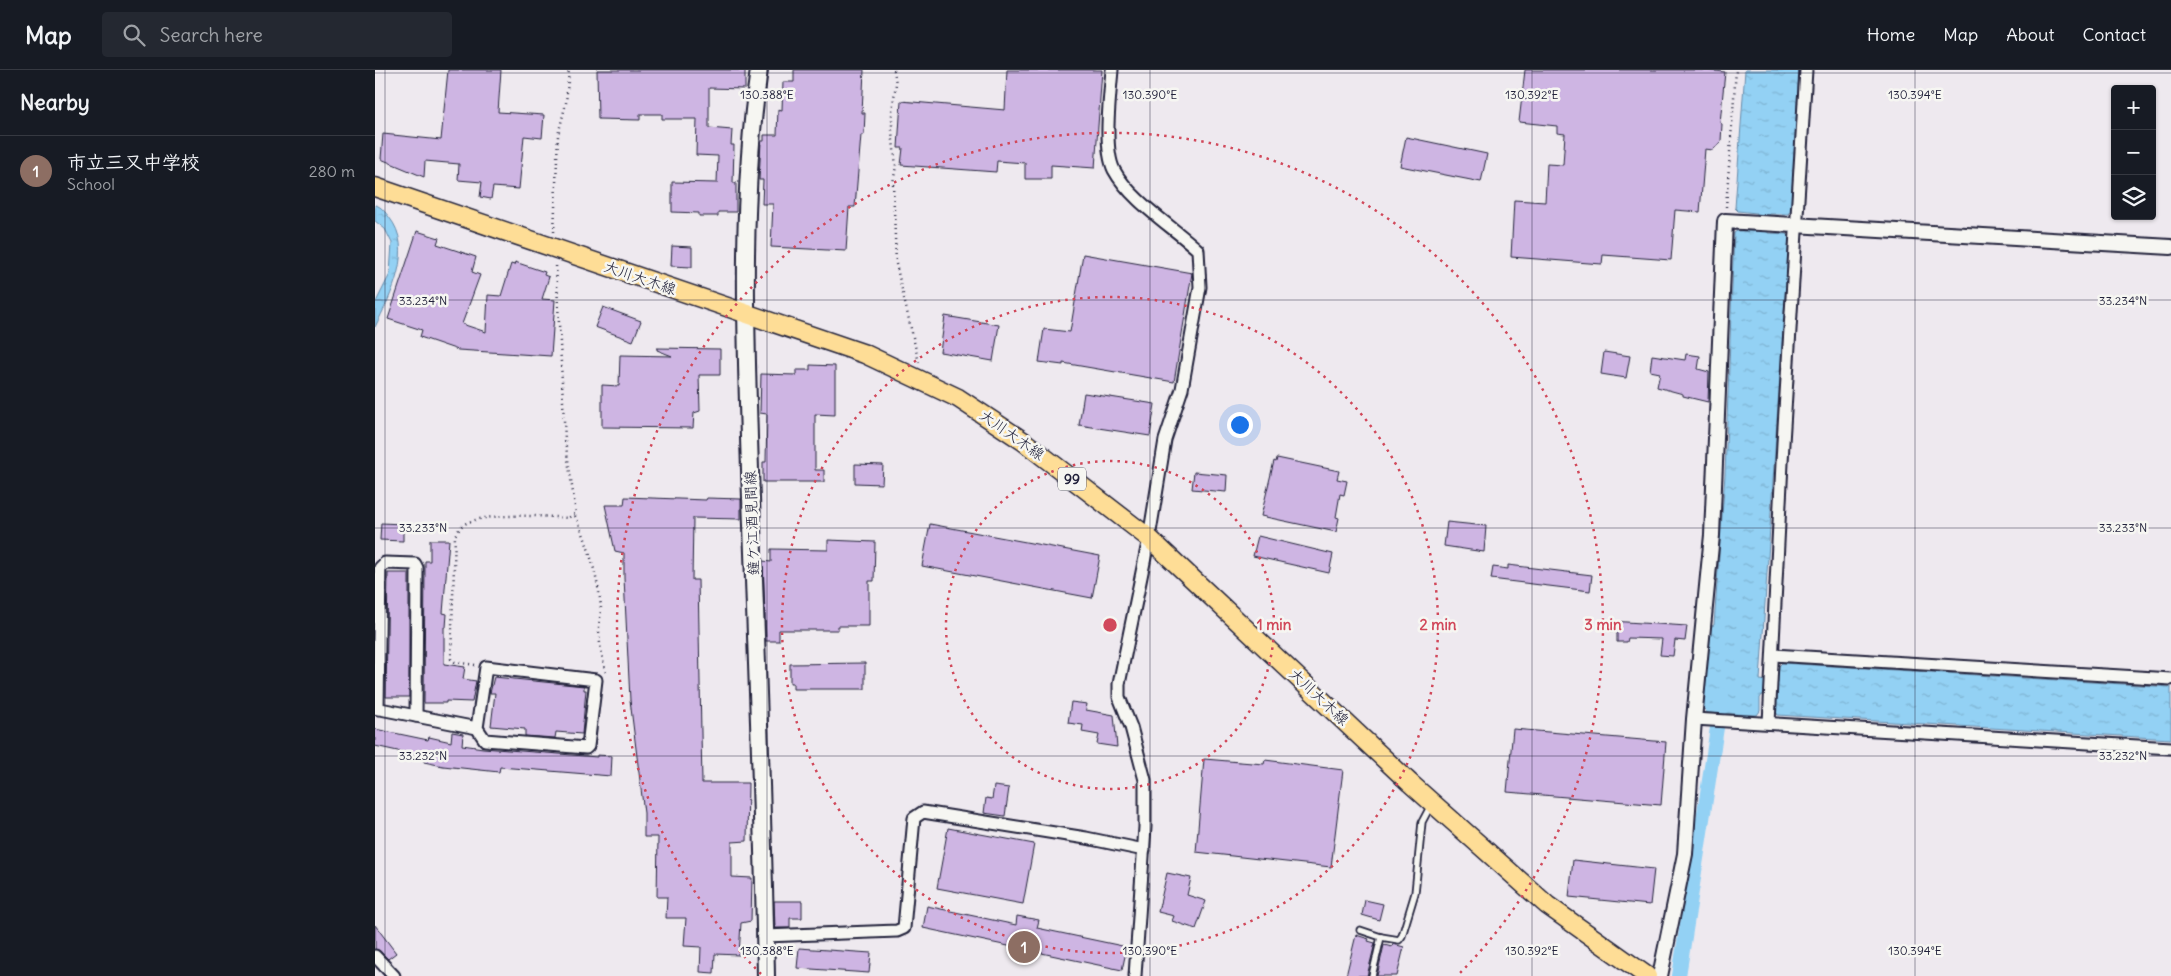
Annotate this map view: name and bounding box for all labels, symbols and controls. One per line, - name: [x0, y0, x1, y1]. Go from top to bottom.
- search box: [102, 12, 452, 57]
- text: Map: [25, 20, 72, 50]
- icon: search: [120, 21, 148, 49]
- text: Search here: [160, 23, 263, 47]
- text: Home: [1867, 23, 1915, 46]
- text: Map: [1943, 23, 1978, 46]
- text: About: [2006, 23, 2054, 46]
- text: Contact: [2082, 23, 2146, 46]
- map controls: [2111, 85, 2156, 220]
- button: +: [2111, 85, 2156, 130]
- text: 130.388°E: [740, 87, 794, 102]
- text: 130.390°E: [1123, 87, 1177, 102]
- text: 130.392°E: [1505, 87, 1559, 102]
- text: 130.394°E: [1888, 87, 1942, 102]
- text: Nearby: [20, 89, 90, 116]
- button: −: [2111, 130, 2156, 175]
- text: 市立三又中学校: [67, 150, 200, 174]
- text: 1: [33, 161, 39, 181]
- text: 280 m: [309, 161, 355, 181]
- text: School: [67, 174, 115, 194]
- button: layers: [2111, 175, 2156, 220]
- street label: 大川大木線: [602, 256, 679, 299]
- text: 33.234°N: [399, 293, 447, 308]
- text: 33.234°N: [2099, 293, 2147, 308]
- street label: 大川大木線: [976, 405, 1048, 464]
- your location: [1227, 412, 1253, 438]
- road number: 99: [1058, 468, 1086, 490]
- street label: 鐘ケ江酒見間線: [740, 470, 763, 576]
- text: 33.233°N: [399, 520, 447, 535]
- text: 33.233°N: [2099, 520, 2147, 535]
- text: 1 min: [1257, 615, 1292, 634]
- text: 2 min: [1420, 615, 1457, 634]
- text: 3 min: [1584, 615, 1622, 634]
- centre of rings: [1101, 616, 1119, 634]
- street label: 大川大木線: [1285, 664, 1353, 729]
- text: 33.232°N: [399, 748, 447, 763]
- text: 33.232°N: [2099, 748, 2147, 763]
- pin: 1: [1008, 928, 1040, 966]
- text: 130.388°E: [740, 943, 794, 958]
- text: 130.390°E: [1123, 943, 1177, 958]
- text: 130.392°E: [1505, 943, 1559, 958]
- text: 130.394°E: [1888, 943, 1942, 958]

